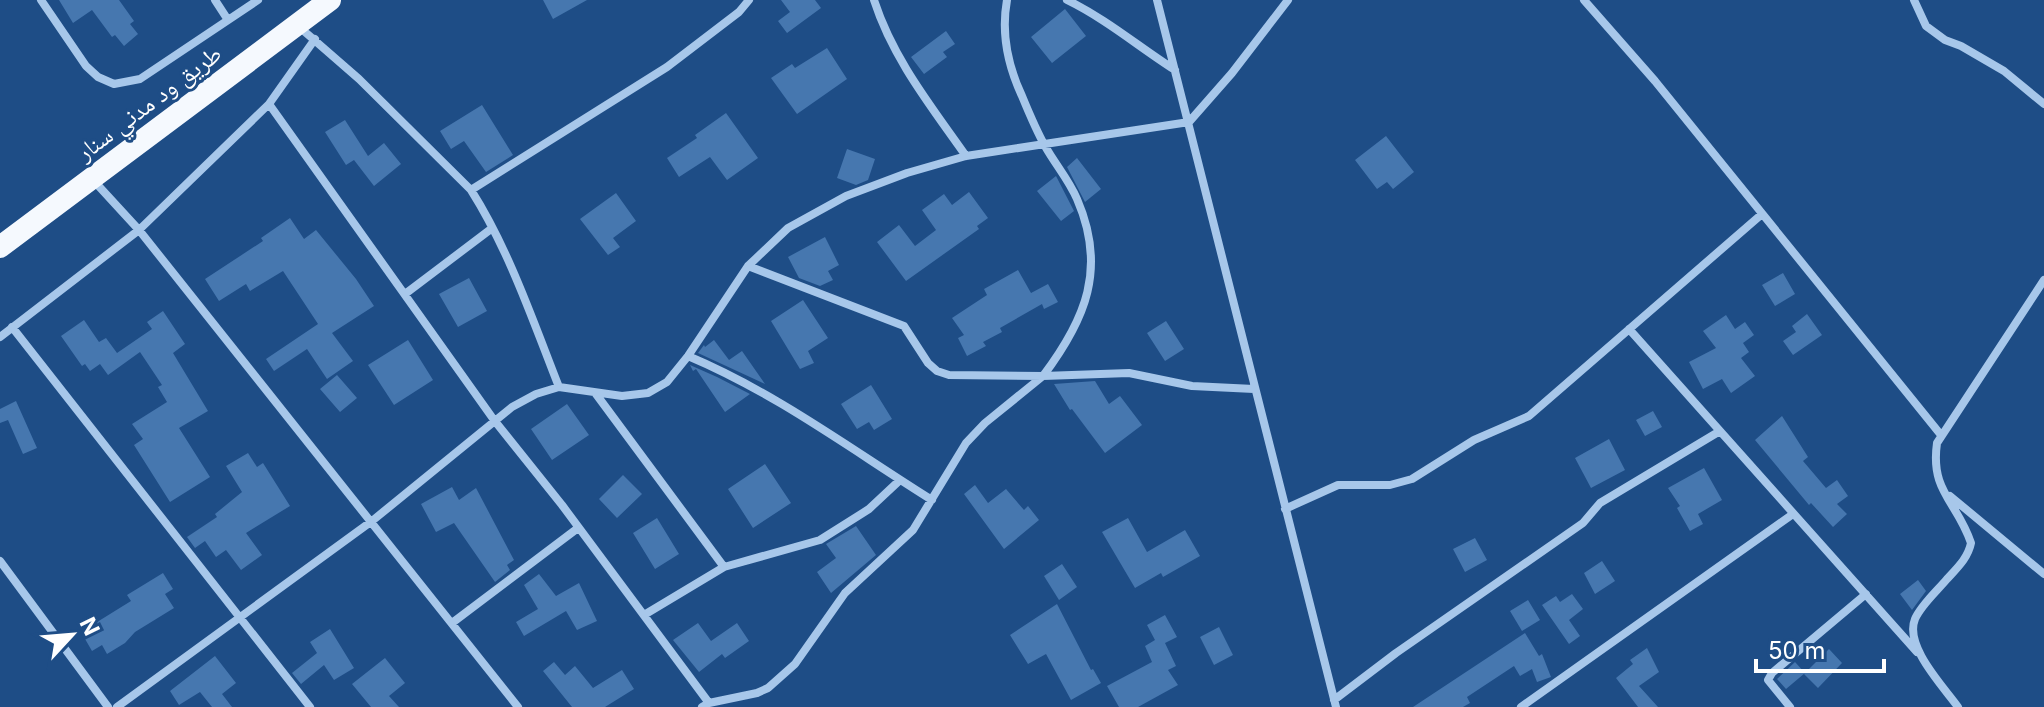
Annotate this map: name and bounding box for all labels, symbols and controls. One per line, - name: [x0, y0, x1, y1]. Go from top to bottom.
- street label: طريق ود مدني سنار: [70, 39, 230, 171]
- north arrow: [32, 595, 112, 675]
- text: N: [75, 613, 105, 639]
- scale bar: [1756, 623, 1884, 673]
- text: 50 m: [1768, 636, 1826, 665]

